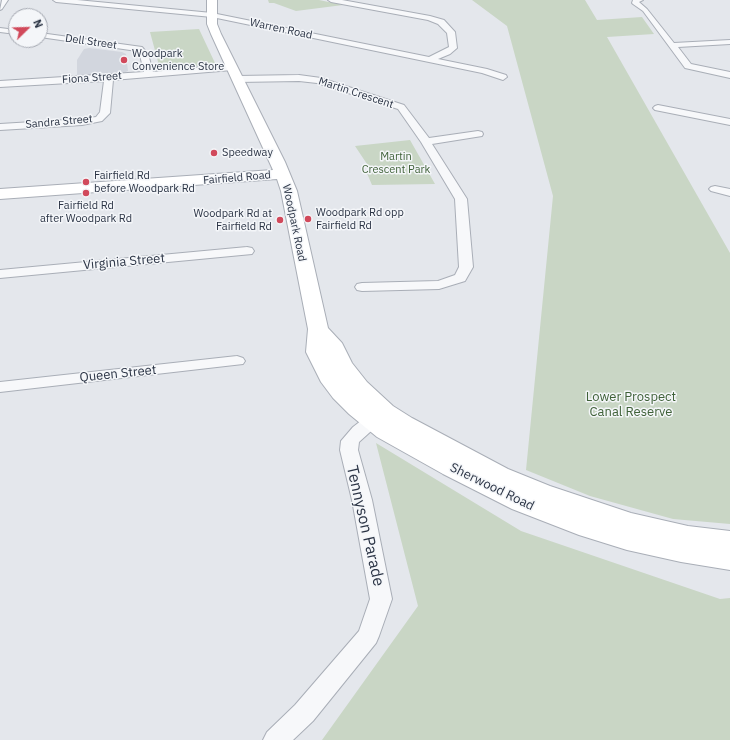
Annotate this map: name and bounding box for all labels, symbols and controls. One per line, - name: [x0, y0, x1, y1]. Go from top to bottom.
- north arrow: [8, 8, 48, 48]
- street label: Warren Road: [248, 16, 314, 42]
- text: N: [30, 17, 46, 30]
- street label: Dell Street: [64, 32, 118, 52]
- place label: Woodpark Convenience Store: [132, 47, 224, 73]
- marker: Woodpark Convenience Store: [119, 55, 129, 65]
- street label: Fiona Street: [62, 69, 122, 87]
- street label: Martin Crescent: [317, 75, 395, 111]
- street label: Sandra Street: [25, 112, 93, 132]
- place label: Speedway: [222, 146, 273, 160]
- marker: Speedway: [209, 148, 219, 158]
- park label: Martin Crescent Park: [362, 150, 430, 176]
- street label: Fairfield Road: [203, 168, 271, 188]
- place label: Fairfield Rd before Woodpark Rd: [94, 169, 195, 195]
- marker: Fairfield Rd before Woodpark Rd: [81, 177, 91, 187]
- street label: Woodpark Road: [279, 183, 309, 263]
- marker: Fairfield Rd after Woodpark Rd: [81, 188, 91, 198]
- place label: Fairfield Rd after Woodpark Rd: [40, 199, 132, 225]
- place label: Woodpark Rd opp Fairfield Rd: [316, 206, 404, 232]
- place label: Woodpark Rd at Fairfield Rd: [193, 207, 272, 233]
- marker: Woodpark Rd opp Fairfield Rd: [303, 214, 313, 224]
- marker: Woodpark Rd at Fairfield Rd: [275, 215, 285, 225]
- street label: Virginia Street: [82, 251, 166, 273]
- street label: Queen Street: [79, 362, 157, 386]
- park label: Lower Prospect Canal Reserve: [586, 389, 676, 420]
- street label: Sherwood Road: [447, 460, 537, 514]
- street label: Tennyson Parade: [342, 464, 388, 588]

